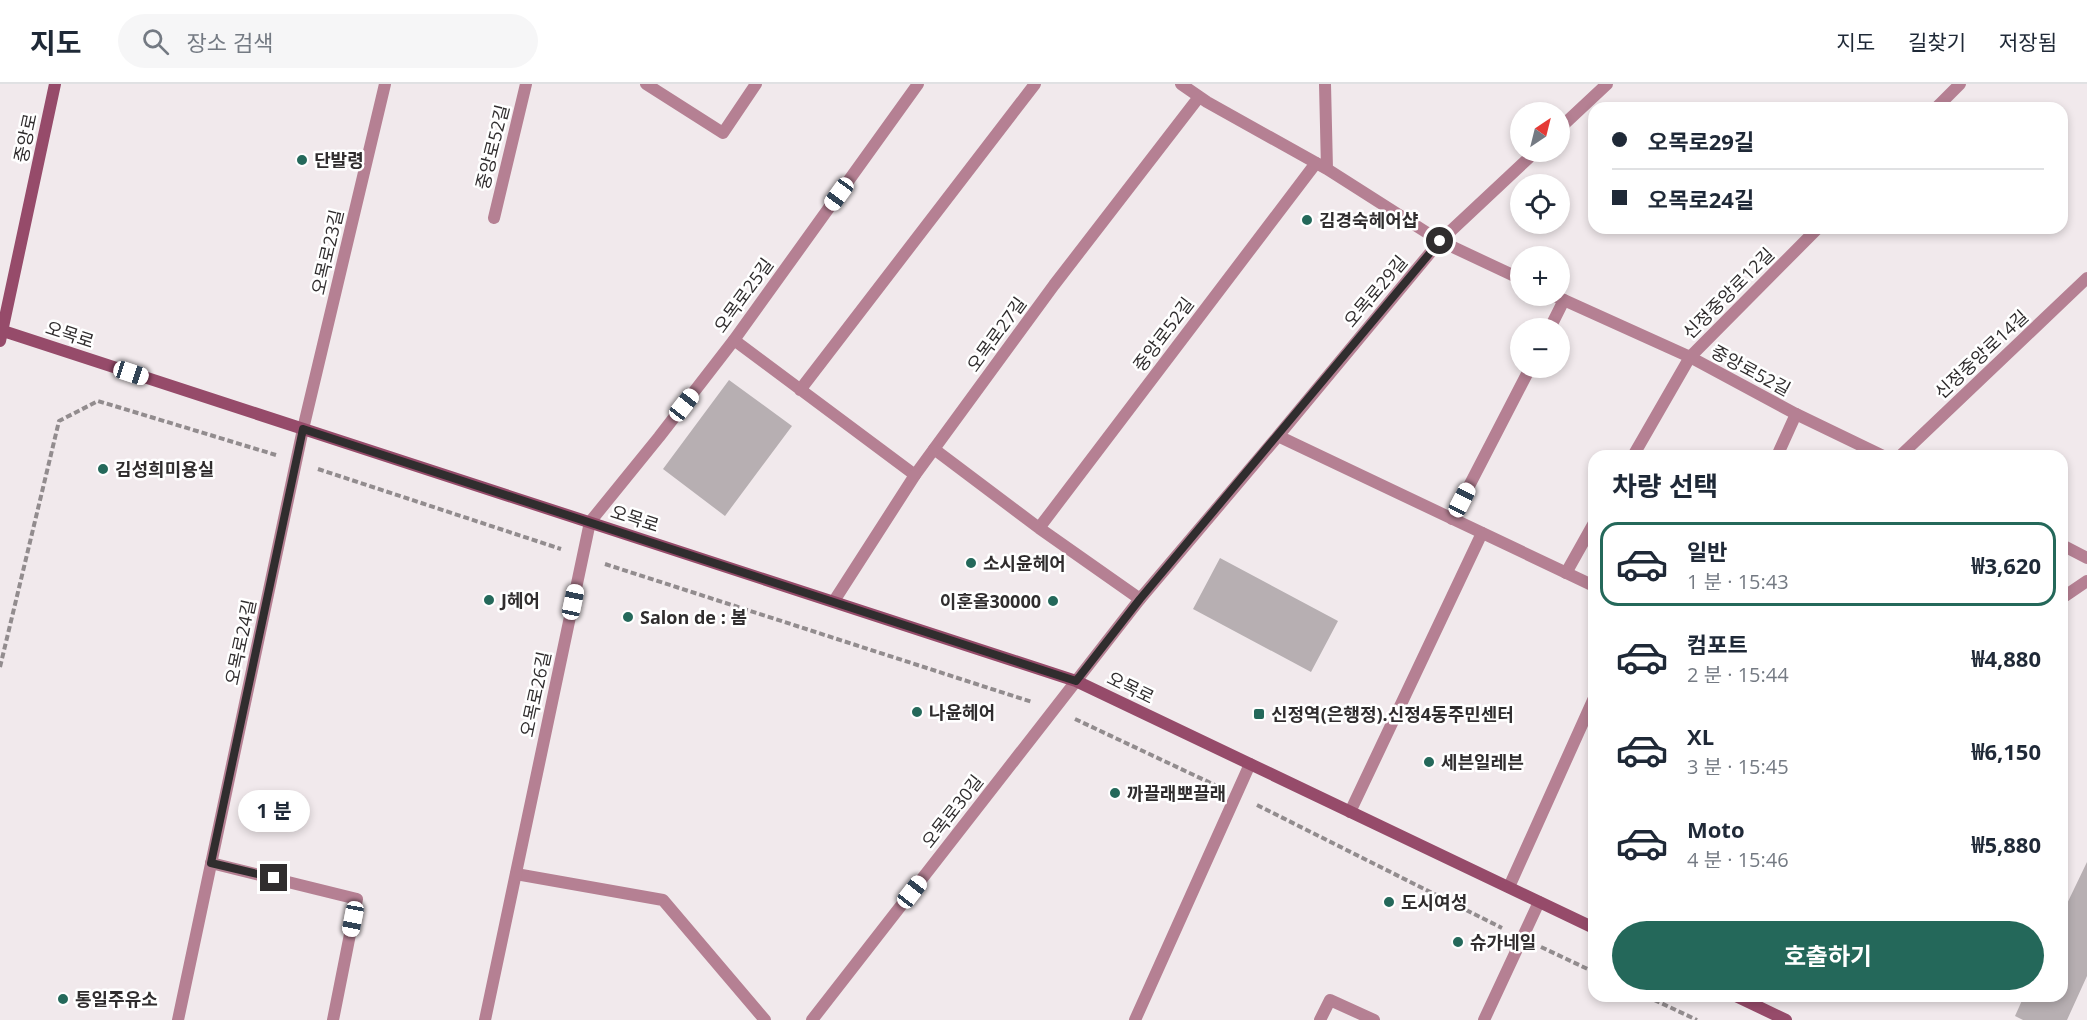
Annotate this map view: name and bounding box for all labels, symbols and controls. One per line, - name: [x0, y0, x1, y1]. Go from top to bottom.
- search box: [118, 14, 538, 68]
- text: 지도: [30, 23, 82, 61]
- icon: search: [139, 25, 172, 58]
- text: 장소 검색: [187, 27, 273, 57]
- text: 지도: [1836, 28, 1875, 56]
- text: 길찾기: [1908, 28, 1966, 56]
- text: 저장됨: [1999, 28, 2057, 56]
- street label: 중앙로52길: [470, 102, 514, 192]
- north arrow: [1510, 102, 1570, 162]
- map controls: [1510, 102, 1570, 378]
- street label: 중앙로: [8, 111, 42, 165]
- text: 오목로29길: [1648, 126, 1754, 156]
- place label: 단발령: [314, 148, 364, 172]
- marker: 단발령: [295, 153, 309, 167]
- car: [821, 174, 857, 214]
- button: locate: [1510, 174, 1570, 234]
- text: 오목로24길: [1648, 184, 1754, 214]
- street label: 오목로23길: [306, 207, 348, 297]
- place label: 김경숙헤어샵: [1319, 208, 1419, 232]
- marker: 김경숙헤어샵: [1300, 213, 1314, 227]
- route start: [1426, 227, 1453, 254]
- street label: 신정중앙로12길: [1677, 242, 1779, 344]
- button: +: [1510, 246, 1570, 306]
- street label: 오목로29길: [1338, 250, 1412, 332]
- street label: 오목로25길: [708, 253, 778, 337]
- street label: 오목로27길: [961, 292, 1031, 376]
- street label: 중앙로52길: [1127, 292, 1199, 376]
- street label: 신정중앙로14길: [1929, 304, 2033, 404]
- street label: 오목로: [43, 315, 97, 353]
- button: −: [1510, 318, 1570, 378]
- street label: 중앙로52길: [1707, 339, 1795, 401]
- car: [111, 359, 151, 387]
- car: [666, 385, 702, 425]
- place label: 김성희미용실: [115, 457, 214, 481]
- marker: 김성희미용실: [96, 462, 110, 476]
- text: 차량 선택: [1612, 467, 1718, 504]
- car: [1446, 480, 1478, 520]
- street label: 오목로: [608, 499, 662, 537]
- text: 일반: [1687, 536, 1727, 566]
- icon: car: [1615, 537, 1669, 591]
- text: ₩3,620: [1971, 550, 2041, 580]
- place label: 소시윤헤어: [983, 551, 1066, 575]
- marker: 소시윤헤어: [964, 556, 978, 570]
- text: 1 분 · 15:43: [1687, 568, 1789, 595]
- car: [560, 583, 586, 621]
- place label: J헤어: [499, 588, 540, 612]
- place label: 이훈올30000: [940, 589, 1041, 613]
- marker: J헤어: [482, 593, 496, 607]
- marker: 이훈올30000: [1046, 594, 1060, 608]
- street label: 오목로24길: [219, 597, 261, 687]
- place label: Salon de : 봄: [640, 605, 747, 629]
- marker: Salon de : 봄: [621, 610, 635, 624]
- text: 컴포트: [1687, 629, 1748, 659]
- icon: car: [1615, 630, 1669, 684]
- text: ₩4,880: [1971, 643, 2041, 673]
- street label: 오목로26길: [514, 649, 556, 739]
- text: 2 분 · 15:44: [1687, 661, 1789, 688]
- street label: 오목로: [1103, 665, 1159, 709]
- place label: 나윤헤어: [929, 700, 995, 724]
- place label: 신정역(은행정).신정4동주민센터: [1271, 702, 1514, 726]
- marker: 나윤헤어: [910, 705, 924, 719]
- marker: 신정역(은행정).신정4동주민센터: [1252, 707, 1266, 721]
- text: XL: [1687, 721, 1714, 751]
- icon: car: [1615, 723, 1669, 777]
- text: ₩6,150: [1971, 736, 2041, 766]
- place label: 세븐일레븐: [1441, 750, 1524, 774]
- text: 3 분 · 15:45: [1687, 753, 1789, 780]
- marker: 세븐일레븐: [1422, 755, 1436, 769]
- street label: 오목로30길: [916, 769, 988, 853]
- place label: 까끌래뽀끌래: [1127, 781, 1226, 805]
- marker: 까끌래뽀끌래: [1108, 786, 1122, 800]
- callout: 1 분: [238, 791, 310, 833]
- text: 1 분: [256, 797, 292, 824]
- text: Moto: [1687, 814, 1745, 844]
- icon: car: [1615, 816, 1669, 870]
- text: ₩5,880: [1971, 829, 2041, 859]
- text: 4 분 · 15:46: [1687, 846, 1789, 873]
- route end: [260, 864, 287, 891]
- car: [894, 872, 930, 912]
- place label: 도시여성: [1401, 890, 1467, 914]
- marker: 도시여성: [1382, 895, 1396, 909]
- car: [341, 900, 365, 938]
- button: 호출하기: [1612, 921, 2044, 990]
- place label: 슈가네일: [1470, 930, 1536, 954]
- marker: 슈가네일: [1451, 935, 1465, 949]
- place label: 통일주유소: [75, 987, 158, 1011]
- marker: 통일주유소: [56, 992, 70, 1006]

